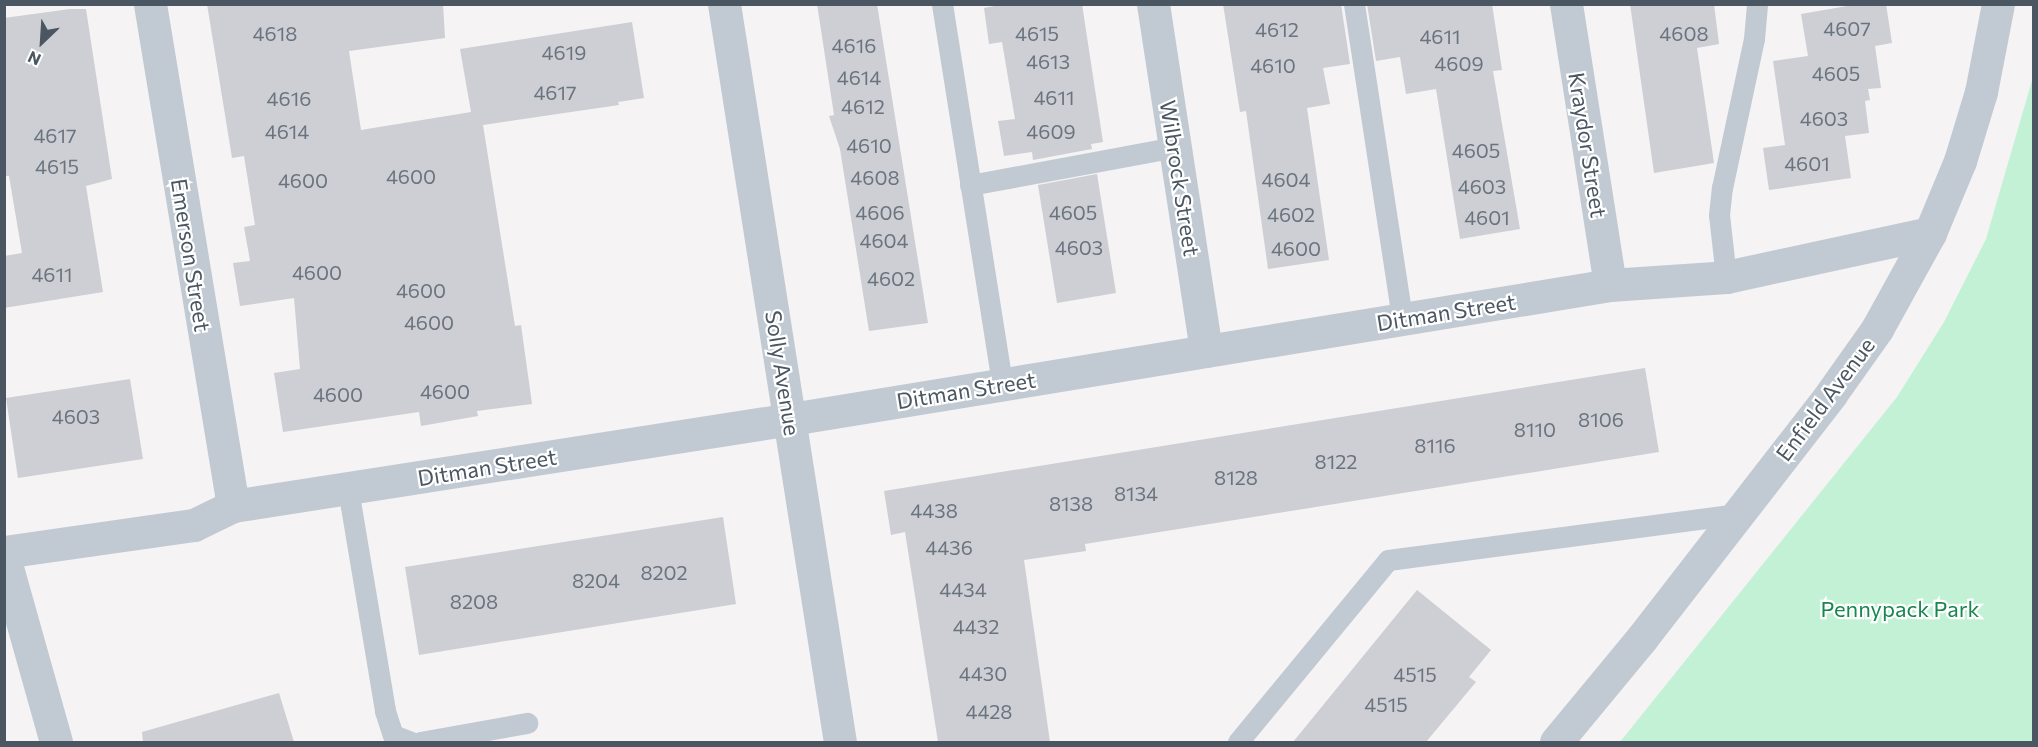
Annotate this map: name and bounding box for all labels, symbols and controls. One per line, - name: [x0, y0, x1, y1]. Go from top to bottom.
- north arrow: [12, 12, 72, 72]
- house number: 4607: [1823, 16, 1871, 40]
- house number: 4612: [1255, 17, 1299, 41]
- house number: 4618: [253, 21, 297, 45]
- house number: 4615: [1015, 21, 1059, 45]
- house number: 4608: [1659, 21, 1709, 45]
- house number: 4611: [1419, 24, 1461, 48]
- house number: 4616: [832, 33, 876, 57]
- house number: 4619: [542, 40, 586, 64]
- text: N: [25, 48, 44, 70]
- house number: 4613: [1026, 49, 1070, 73]
- house number: 4609: [1434, 51, 1484, 75]
- house number: 4610: [1250, 53, 1296, 77]
- house number: 4605: [1812, 61, 1860, 85]
- house number: 4614: [837, 65, 881, 89]
- street label: Kraydor Street: [1563, 70, 1613, 220]
- house number: 4617: [533, 80, 577, 104]
- house number: 4611: [1033, 85, 1075, 109]
- house number: 4616: [267, 86, 311, 110]
- house number: 4612: [841, 94, 885, 118]
- street label: Wilbrock Street: [1155, 98, 1205, 258]
- house number: 4603: [1800, 106, 1848, 130]
- house number: 4614: [265, 119, 309, 143]
- house number: 4609: [1026, 119, 1076, 143]
- house number: 4617: [33, 123, 77, 147]
- house number: 4610: [846, 133, 892, 157]
- house number: 4605: [1452, 138, 1500, 162]
- house number: 4601: [1784, 151, 1830, 175]
- house number: 4615: [35, 154, 79, 178]
- house number: 4600: [386, 164, 436, 188]
- house number: 4608: [850, 165, 900, 189]
- house number: 4604: [1261, 167, 1311, 191]
- house number: 4600: [278, 168, 328, 192]
- house number: 4603: [1458, 174, 1506, 198]
- street label: Emerson Street: [166, 177, 216, 333]
- house number: 4606: [855, 200, 905, 224]
- house number: 4605: [1049, 200, 1097, 224]
- house number: 4602: [1267, 202, 1315, 226]
- house number: 4601: [1464, 205, 1510, 229]
- house number: 4604: [859, 228, 909, 252]
- house number: 4603: [1055, 235, 1103, 259]
- house number: 4600: [1271, 236, 1321, 260]
- house number: 4600: [292, 260, 342, 284]
- house number: 4611: [31, 262, 73, 286]
- house number: 4602: [867, 266, 915, 290]
- house number: 4600: [396, 278, 446, 302]
- street label: Ditman Street: [1375, 288, 1517, 336]
- street label: Solly Avenue: [760, 309, 806, 437]
- house number: 4600: [404, 310, 454, 334]
- street label: Enfield Avenue: [1770, 332, 1880, 466]
- street label: Ditman Street: [895, 366, 1037, 414]
- house number: 4600: [420, 379, 470, 403]
- house number: 4600: [313, 382, 363, 406]
- house number: 4603: [52, 404, 100, 428]
- house number: 8106: [1578, 407, 1624, 431]
- house number: 8110: [1514, 417, 1556, 441]
- house number: 8116: [1414, 433, 1456, 457]
- street label: Ditman Street: [416, 443, 558, 491]
- house number: 8122: [1315, 449, 1357, 473]
- house number: 8128: [1214, 465, 1258, 489]
- house number: 8134: [1114, 481, 1158, 505]
- house number: 8138: [1049, 491, 1093, 515]
- house number: 4438: [910, 498, 958, 522]
- house number: 4436: [925, 535, 973, 559]
- house number: 8202: [640, 560, 688, 584]
- house number: 8204: [572, 568, 620, 592]
- house number: 4434: [939, 577, 987, 601]
- house number: 8208: [450, 589, 498, 613]
- park label: Pennypack Park: [1821, 596, 1979, 622]
- house number: 4432: [953, 614, 999, 638]
- house number: 4430: [959, 661, 1007, 685]
- house number: 4515: [1393, 662, 1437, 686]
- house number: 4515: [1364, 692, 1408, 716]
- house number: 4428: [966, 699, 1012, 723]

